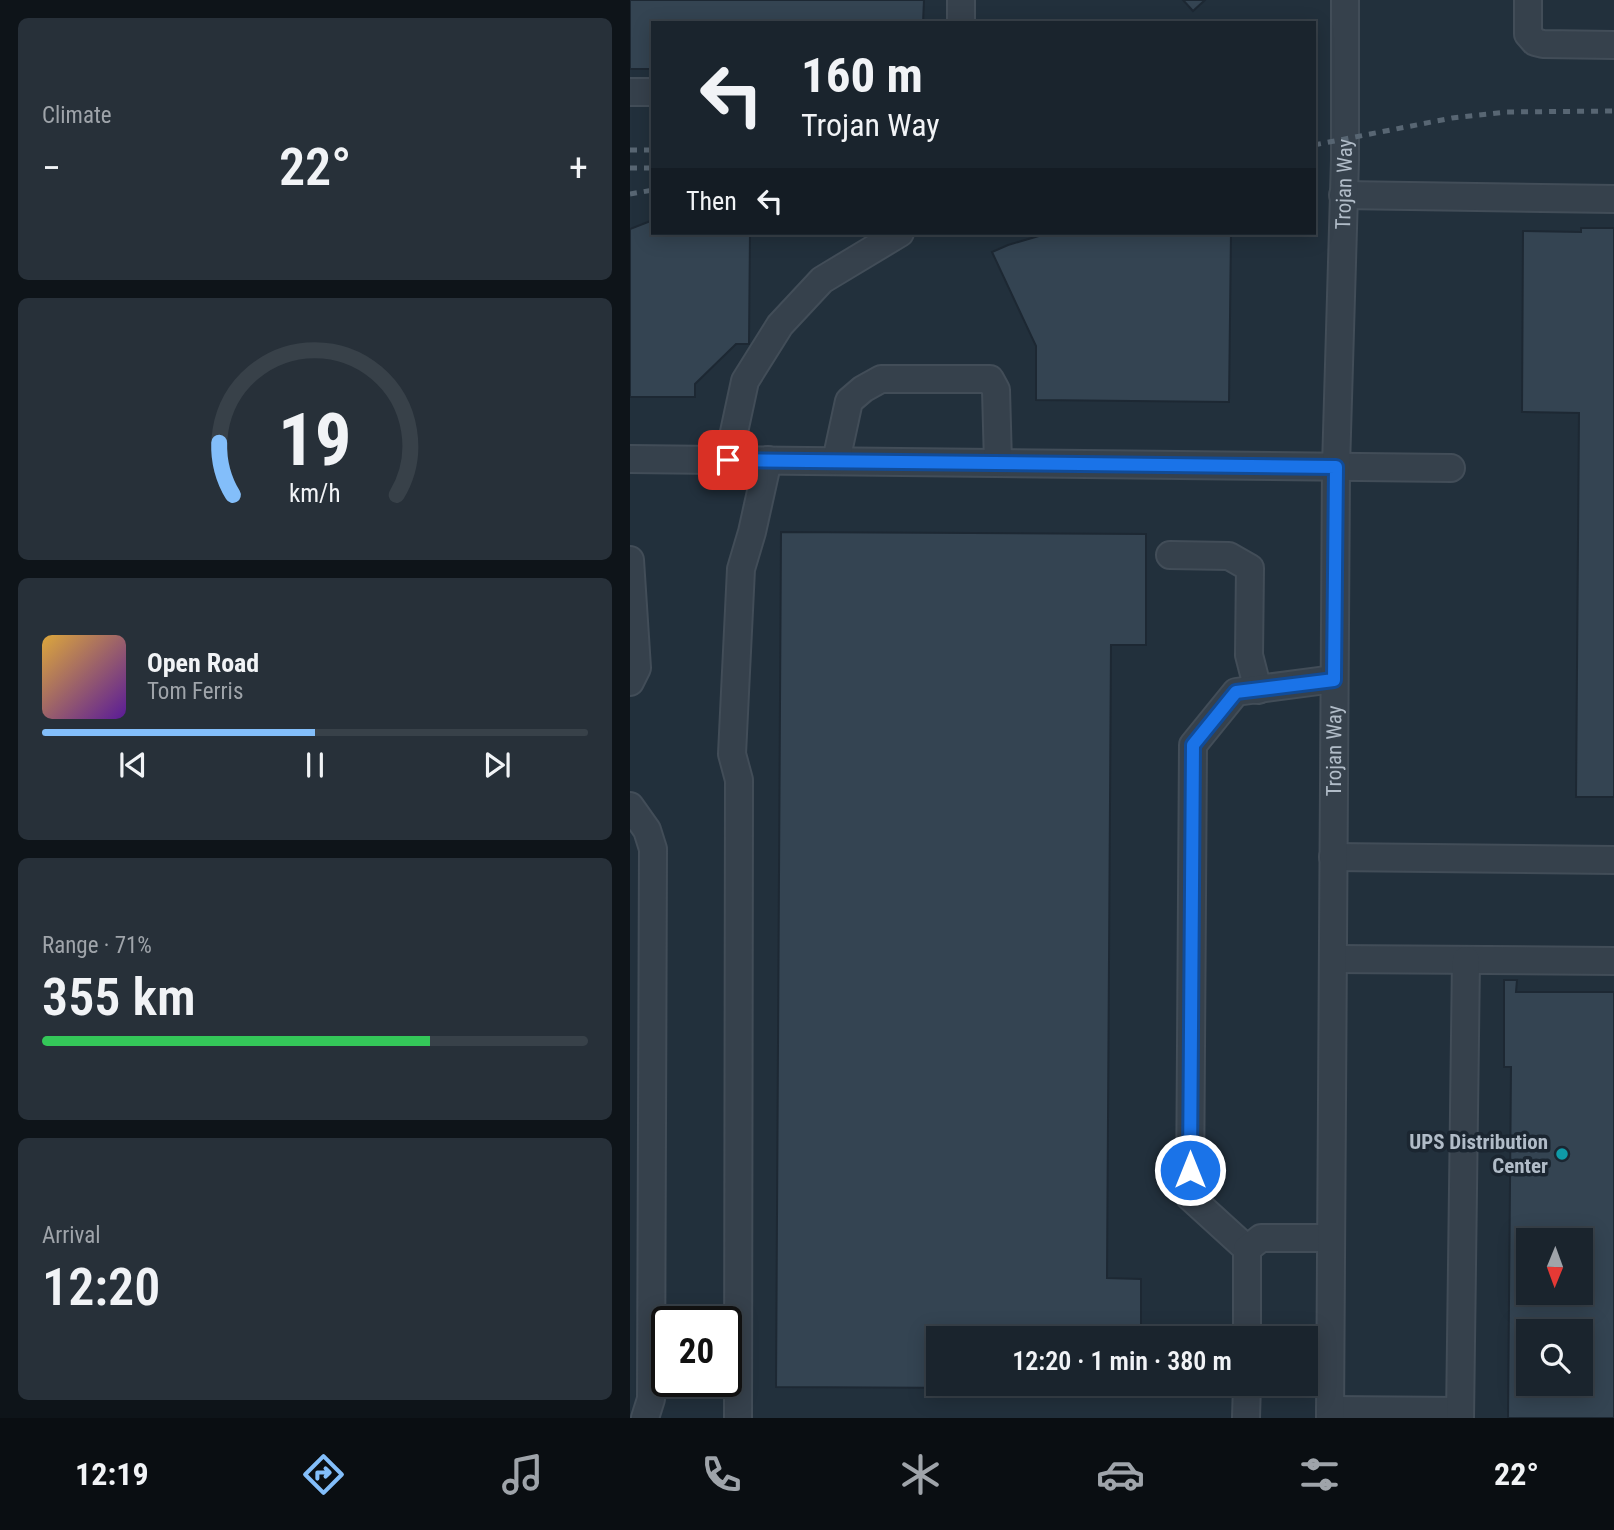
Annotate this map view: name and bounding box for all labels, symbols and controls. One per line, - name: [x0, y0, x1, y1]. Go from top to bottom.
- text: 160 m: [801, 47, 923, 104]
- icon: left: [686, 49, 777, 140]
- text: Climate: [42, 102, 112, 129]
- text: Trojan Way: [801, 106, 940, 144]
- text: 22°: [279, 137, 351, 198]
- street label: Trojan Way: [1331, 138, 1357, 230]
- text: −: [42, 146, 61, 190]
- text: +: [569, 146, 588, 190]
- icon: left: [751, 182, 789, 220]
- text: Then: [686, 186, 737, 216]
- text: 19: [278, 397, 352, 483]
- pin: [698, 430, 758, 490]
- icon: arrive: [709, 441, 747, 479]
- text: km/h: [289, 479, 341, 508]
- text: Open Road: [147, 648, 259, 678]
- text: Tom Ferris: [147, 678, 243, 705]
- street label: Trojan Way: [1322, 705, 1346, 797]
- icon: previous: [114, 746, 152, 784]
- icon: pause: [296, 746, 334, 784]
- icon: next: [478, 746, 516, 784]
- text: Range · 71%: [42, 932, 152, 959]
- text: 355 km: [42, 967, 196, 1028]
- place label: UPS Distribution Center: [1409, 1130, 1548, 1178]
- position arrow: [1153, 1133, 1227, 1207]
- marker: UPS Distribution Center: [1554, 1146, 1570, 1162]
- text: Arrival: [42, 1222, 101, 1249]
- north arrow: [1516, 1228, 1592, 1306]
- map controls: [1516, 1228, 1593, 1396]
- text: 12:20: [42, 1257, 160, 1318]
- speed limit sign: 20: [651, 1306, 742, 1397]
- button: search: [1516, 1319, 1593, 1396]
- text: 12:20 · 1 min · 380 m: [1012, 1346, 1232, 1376]
- icon: directions: [299, 1450, 348, 1499]
- icon: music: [498, 1450, 547, 1499]
- icon: phone: [697, 1450, 746, 1499]
- icon: climate: [896, 1450, 945, 1499]
- icon: car: [1096, 1450, 1145, 1499]
- icon: filters: [1295, 1450, 1344, 1499]
- text: 12:19: [75, 1455, 149, 1493]
- text: 22°: [1494, 1455, 1539, 1493]

